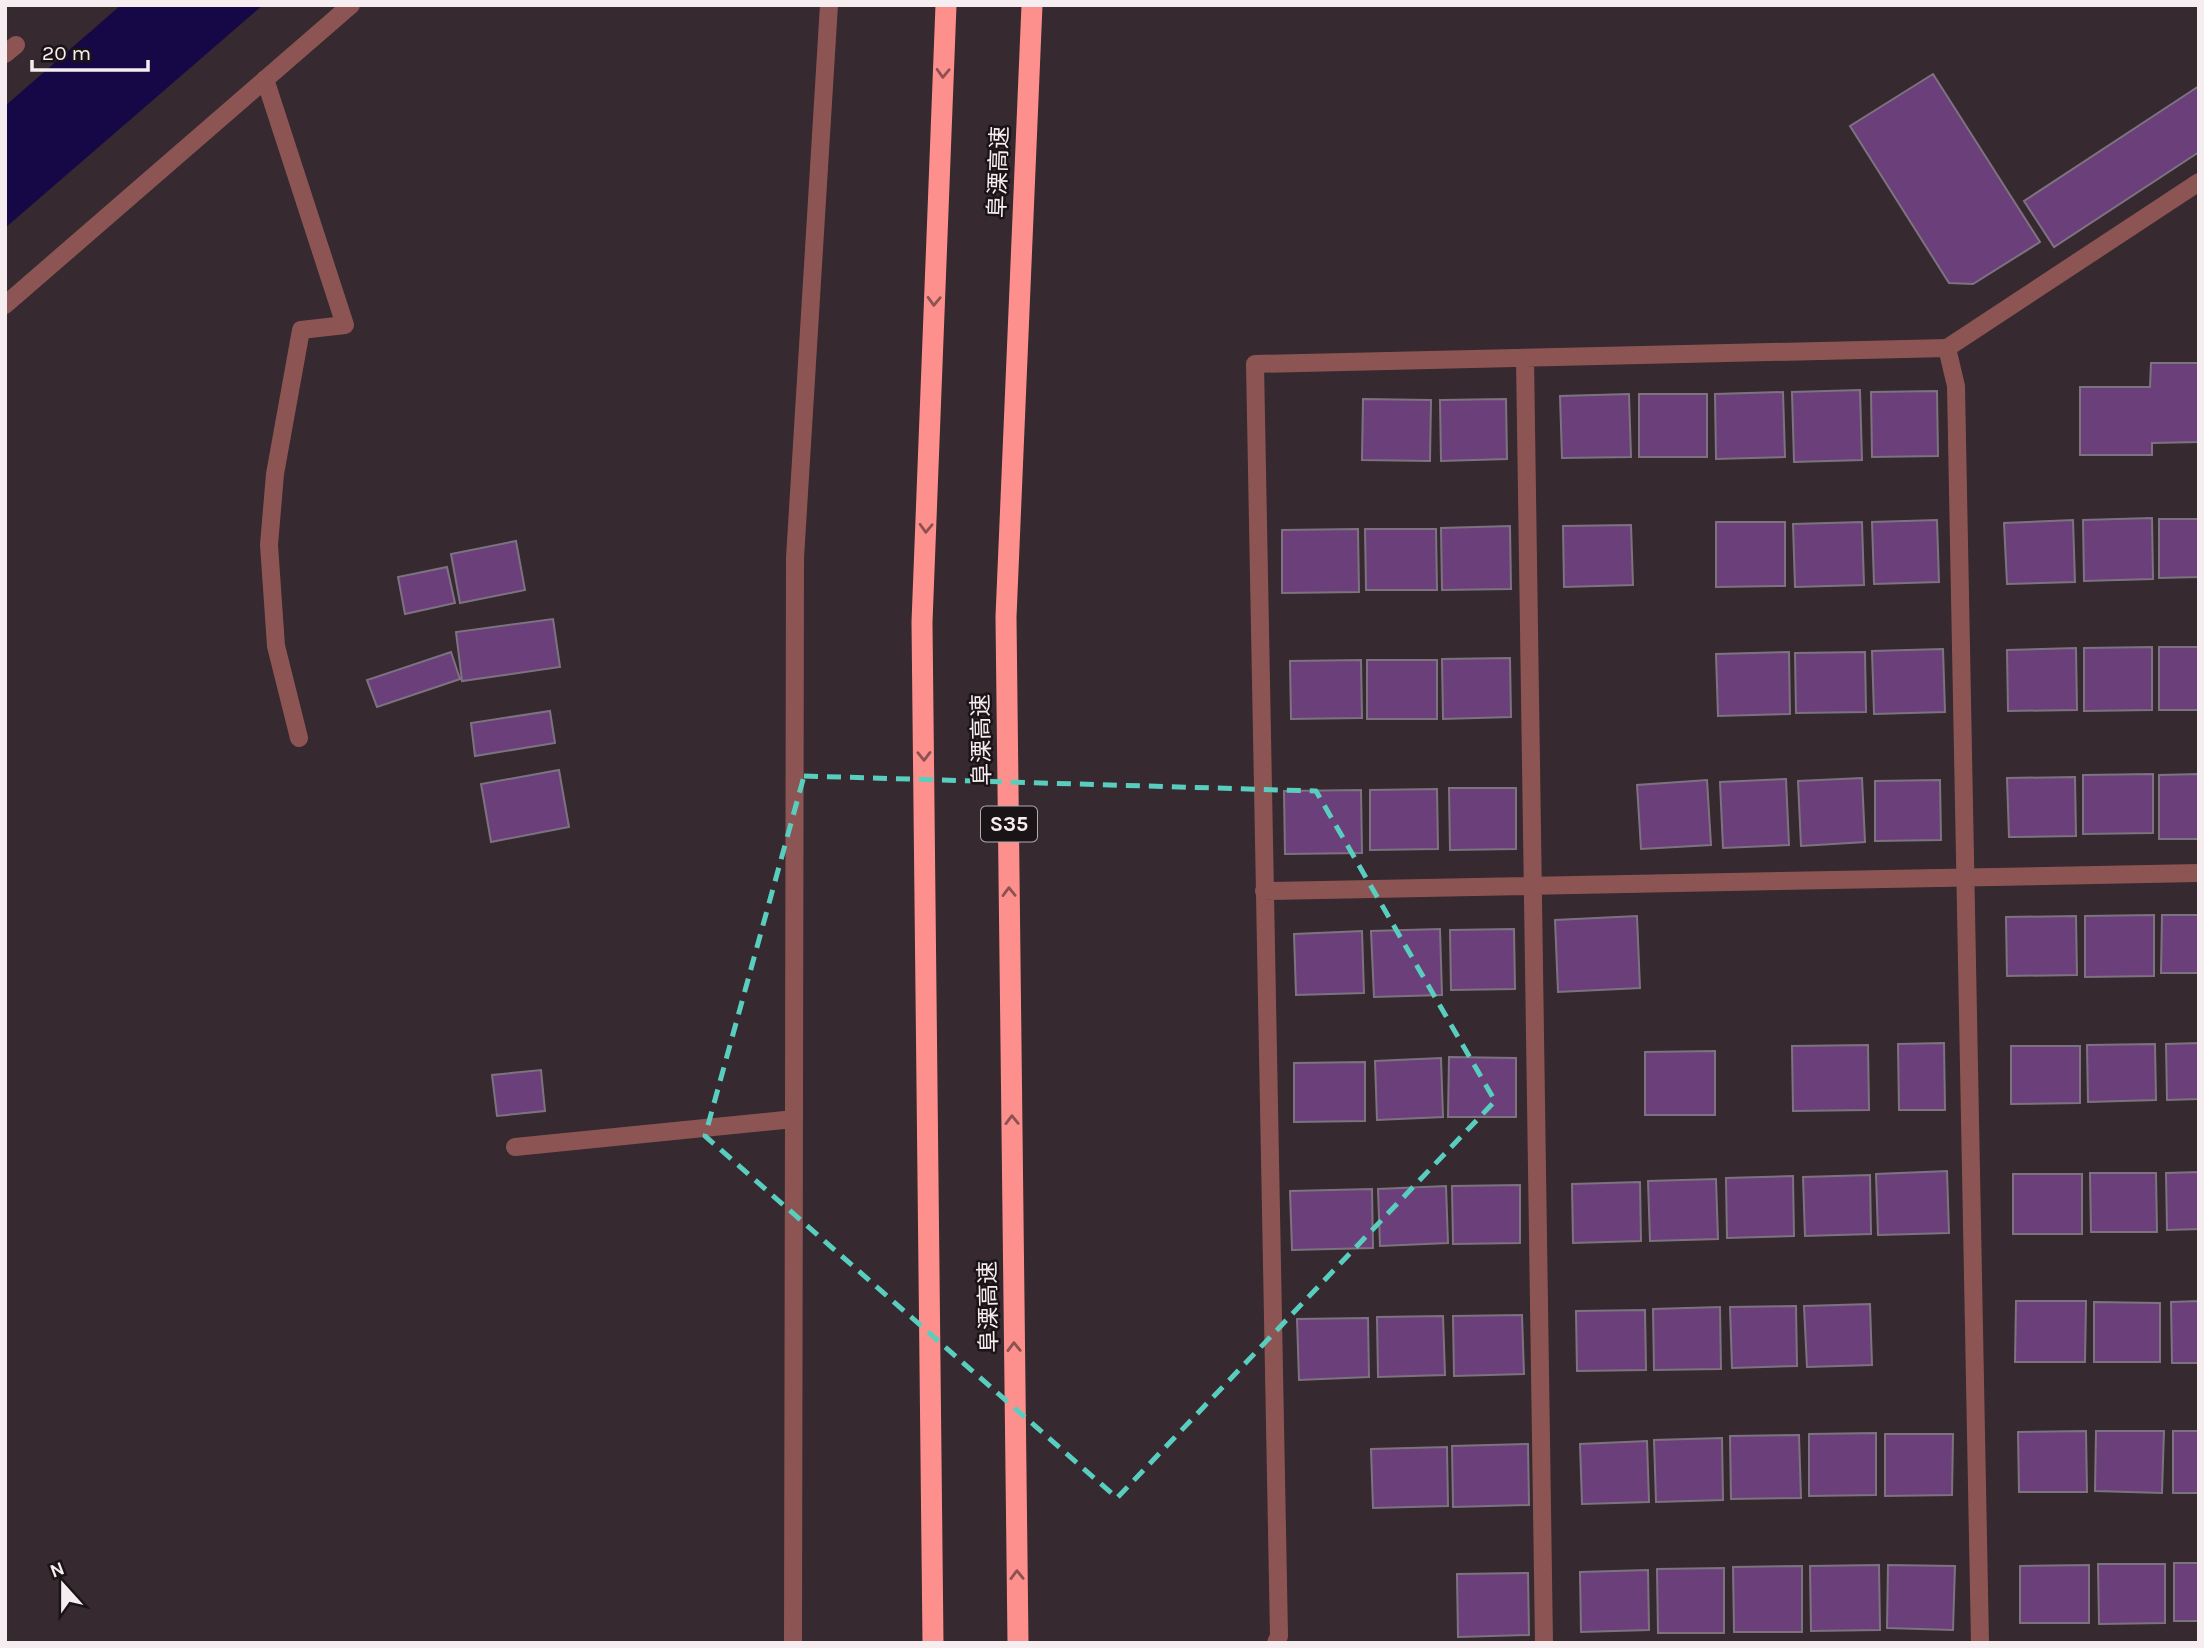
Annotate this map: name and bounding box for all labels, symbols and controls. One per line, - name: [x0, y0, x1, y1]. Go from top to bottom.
- scale bar: [32, 28, 147, 72]
- text: 20 m: [42, 41, 91, 65]
- one-way arrow: [936, 68, 951, 79]
- street label: 阜溧高速: [983, 126, 1014, 218]
- one-way arrow: [927, 296, 942, 307]
- one-way arrow: [918, 523, 933, 534]
- street label: 阜溧高速: [967, 694, 996, 786]
- one-way arrow: [916, 751, 932, 761]
- road number: S35: [981, 806, 1037, 842]
- one-way arrow: [1001, 886, 1017, 897]
- one-way arrow: [1004, 1114, 1020, 1124]
- street label: 阜溧高速: [974, 1261, 1003, 1353]
- one-way arrow: [1006, 1341, 1022, 1352]
- north arrow: [28, 1550, 98, 1620]
- text: N: [47, 1557, 68, 1583]
- one-way arrow: [1009, 1569, 1025, 1579]

